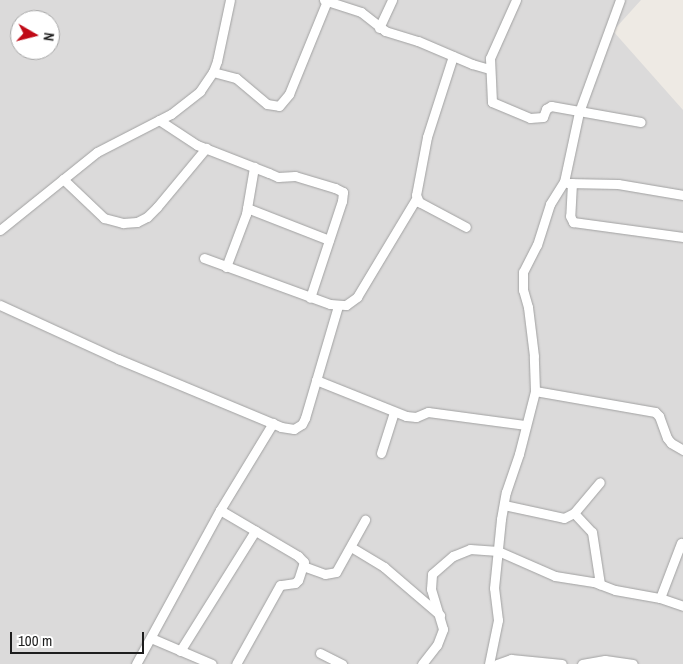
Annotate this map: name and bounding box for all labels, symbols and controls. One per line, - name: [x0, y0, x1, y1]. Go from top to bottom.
- north arrow: [10, 10, 60, 60]
- text: N: [39, 32, 58, 42]
- scale bar: [12, 622, 146, 654]
- text: 100 m: [18, 630, 52, 651]

